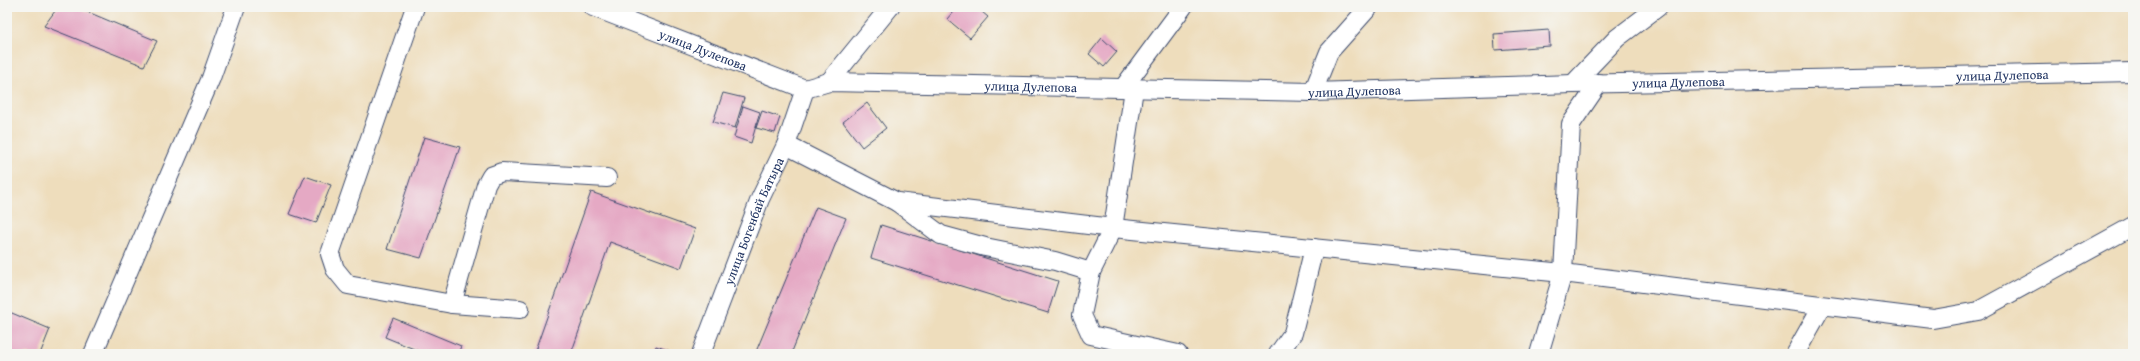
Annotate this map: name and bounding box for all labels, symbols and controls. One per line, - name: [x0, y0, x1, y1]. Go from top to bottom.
- street label: улица Дулепова: [655, 24, 750, 75]
- street label: улица Дулепова: [1955, 64, 2050, 85]
- street label: улица Дулепова: [1631, 71, 1726, 92]
- street label: улица Дулепова: [983, 76, 1078, 97]
- street label: улица Дулепова: [1307, 80, 1402, 102]
- street label: улица Богенбай Батыра: [718, 153, 789, 289]

